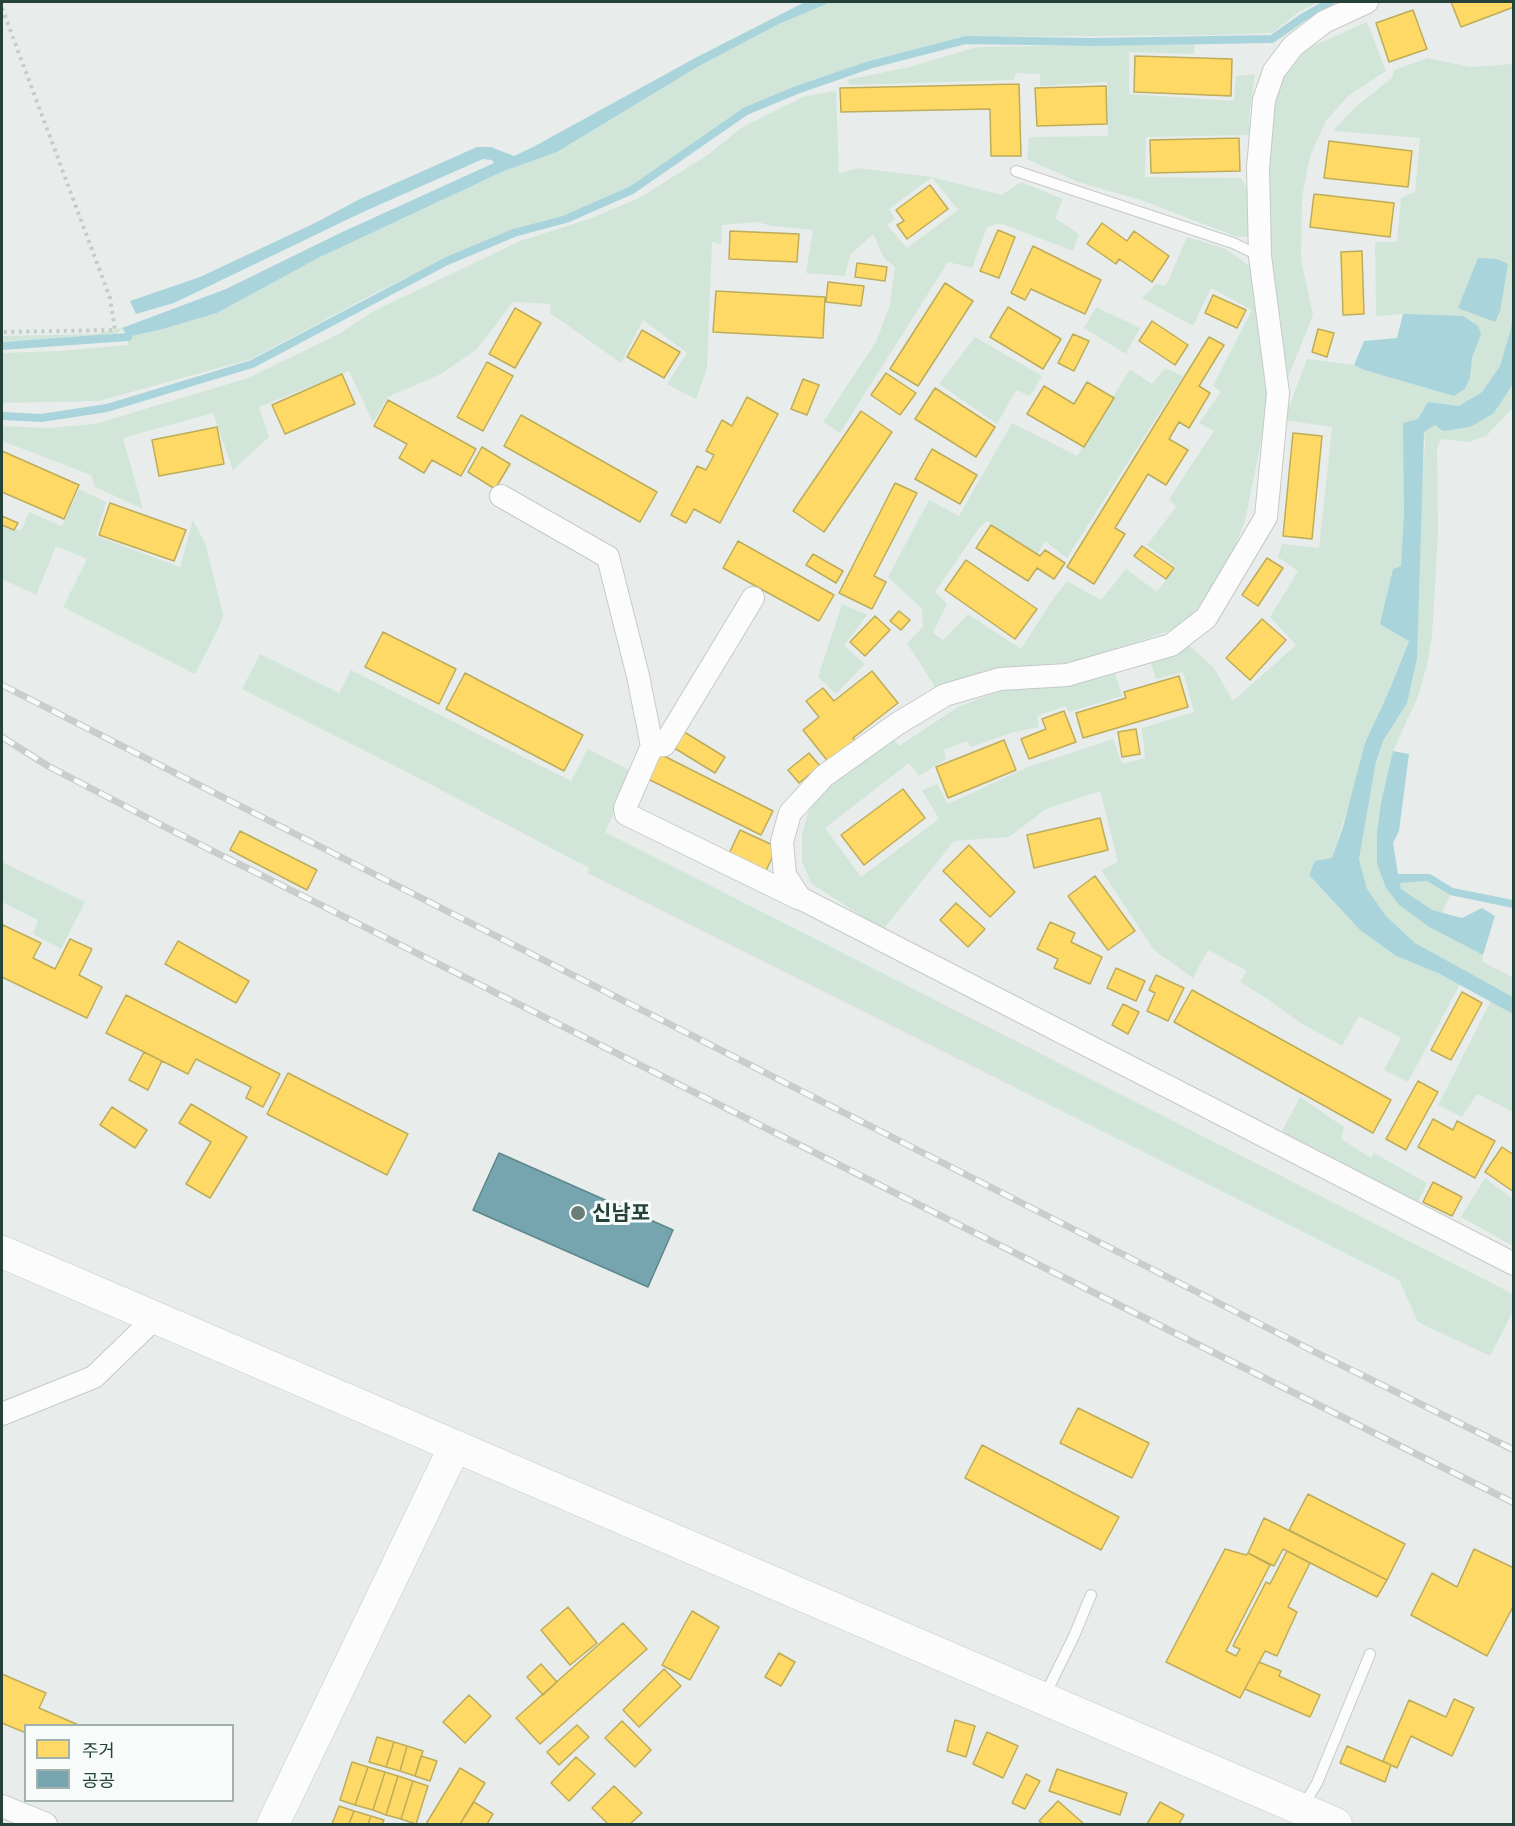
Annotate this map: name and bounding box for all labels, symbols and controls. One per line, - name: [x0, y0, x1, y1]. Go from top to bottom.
- place label: 신남포: [592, 1200, 650, 1226]
- marker: 신남포: [569, 1204, 587, 1222]
- legend: [24, 1724, 234, 1802]
- text: 주거: [82, 1740, 115, 1760]
- text: 공공: [82, 1770, 115, 1790]

